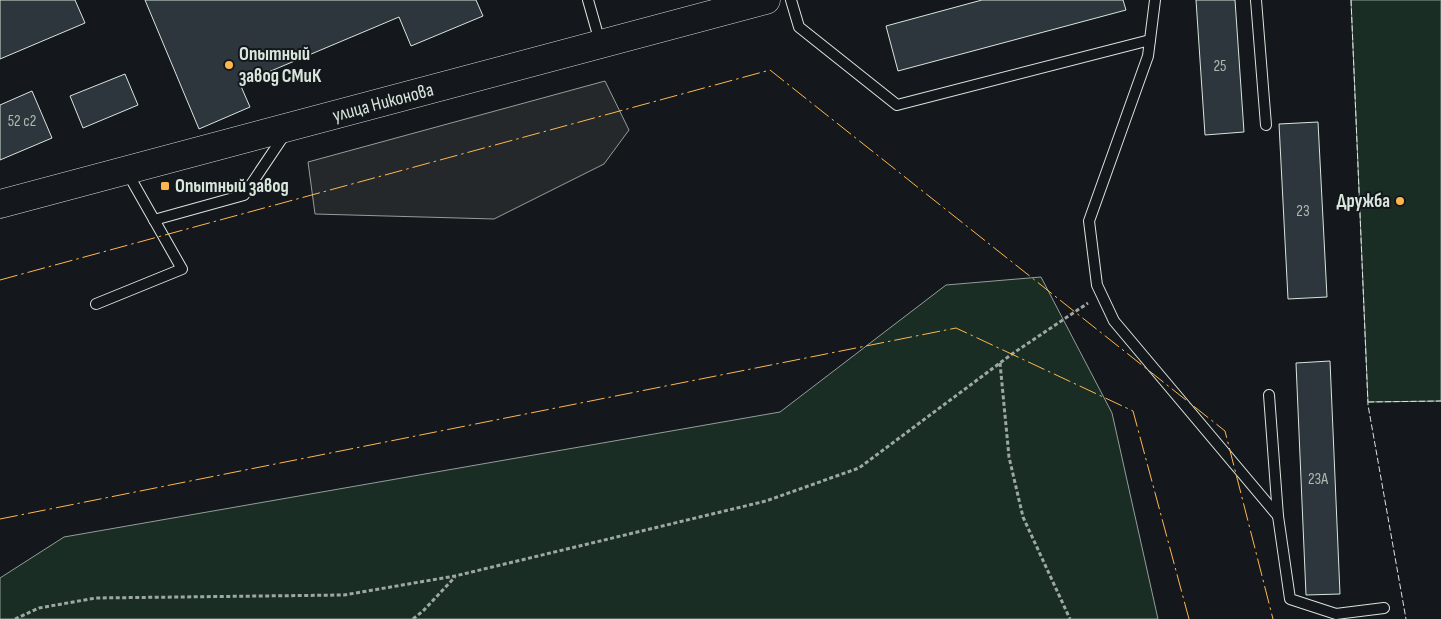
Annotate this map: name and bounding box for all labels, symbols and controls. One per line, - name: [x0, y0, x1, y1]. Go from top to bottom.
- place label: Опытный завод СМиК: [239, 43, 322, 88]
- house number: 25: [1213, 57, 1227, 76]
- marker: Опытный завод СМиК: [223, 59, 235, 71]
- street label: улица Никонова: [330, 78, 436, 128]
- house number: 52 с2: [8, 112, 36, 131]
- place label: Опытный завод: [175, 175, 289, 198]
- marker: Опытный завод: [159, 180, 171, 192]
- place label: Дружба: [1336, 190, 1390, 213]
- marker: Дружба: [1394, 195, 1406, 207]
- house number: 23: [1296, 202, 1310, 221]
- house number: 23А: [1308, 470, 1328, 489]

